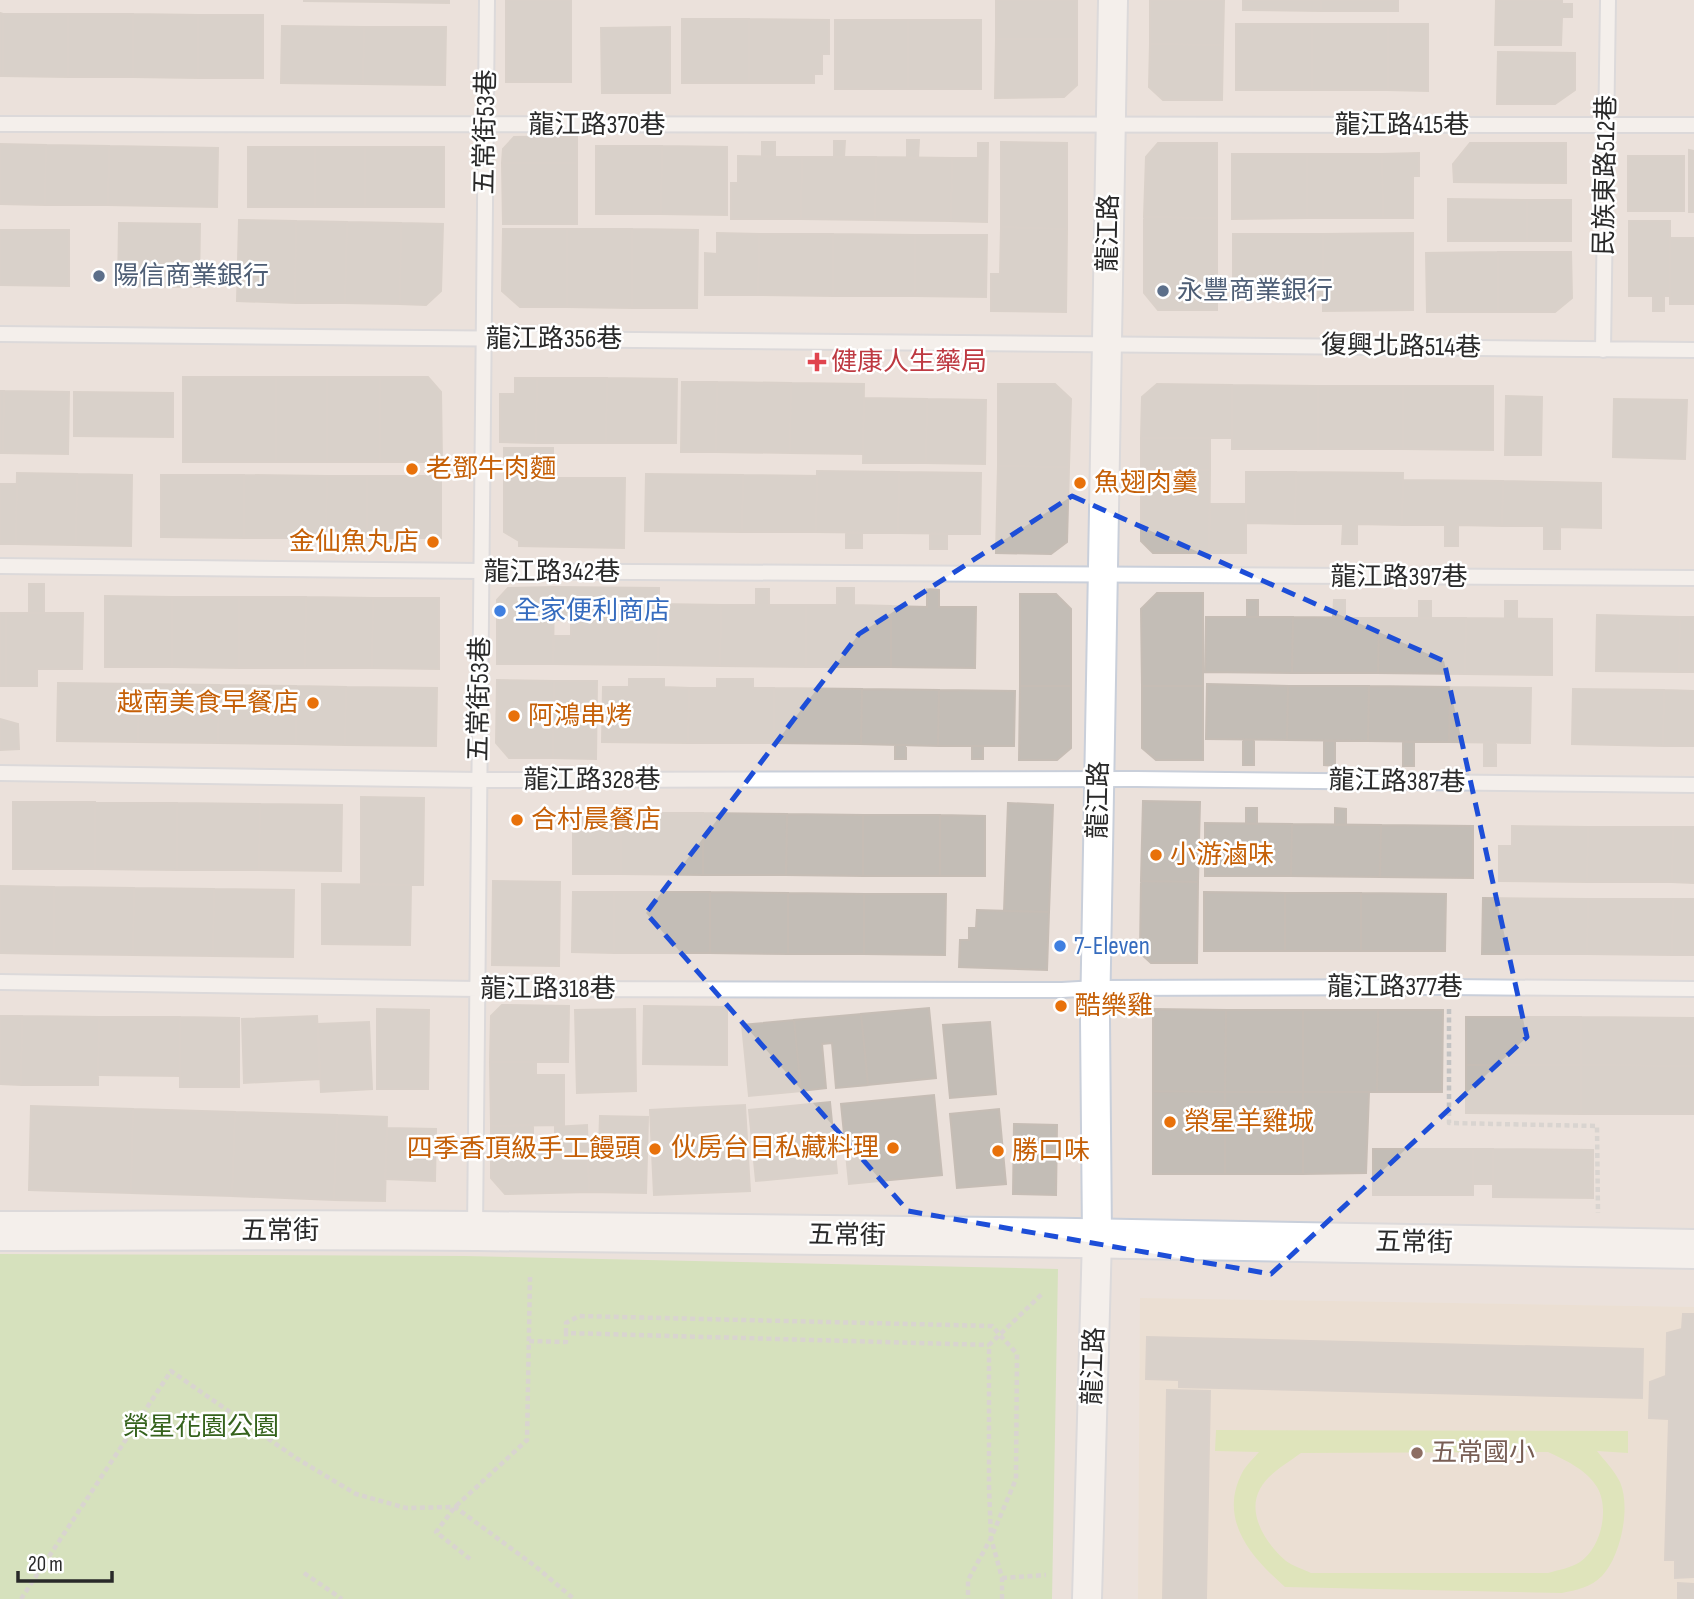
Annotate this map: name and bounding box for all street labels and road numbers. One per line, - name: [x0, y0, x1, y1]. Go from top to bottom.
- street label: 五常街53巷: [469, 69, 503, 195]
- street label: 民族東路512巷: [1589, 94, 1623, 256]
- street label: 龍江路370巷: [529, 110, 665, 141]
- street label: 龍江路415巷: [1335, 110, 1469, 141]
- street label: 龍江路: [1093, 194, 1125, 272]
- street label: 龍江路356巷: [486, 324, 622, 355]
- street label: 復興北路514巷: [1321, 330, 1481, 364]
- street label: 龍江路342巷: [484, 557, 620, 588]
- street label: 龍江路397巷: [1331, 562, 1467, 593]
- street label: 五常街53巷: [463, 636, 497, 762]
- street label: 龍江路: [1083, 761, 1115, 839]
- street label: 龍江路328巷: [523, 765, 661, 796]
- street label: 龍江路387巷: [1328, 765, 1466, 799]
- street label: 龍江路377巷: [1327, 972, 1463, 1003]
- street label: 龍江路318巷: [480, 974, 616, 1005]
- street label: 五常街: [241, 1216, 319, 1247]
- street label: 五常街: [808, 1220, 886, 1252]
- street label: 五常街: [1375, 1227, 1453, 1259]
- street label: 龍江路: [1077, 1326, 1111, 1406]

